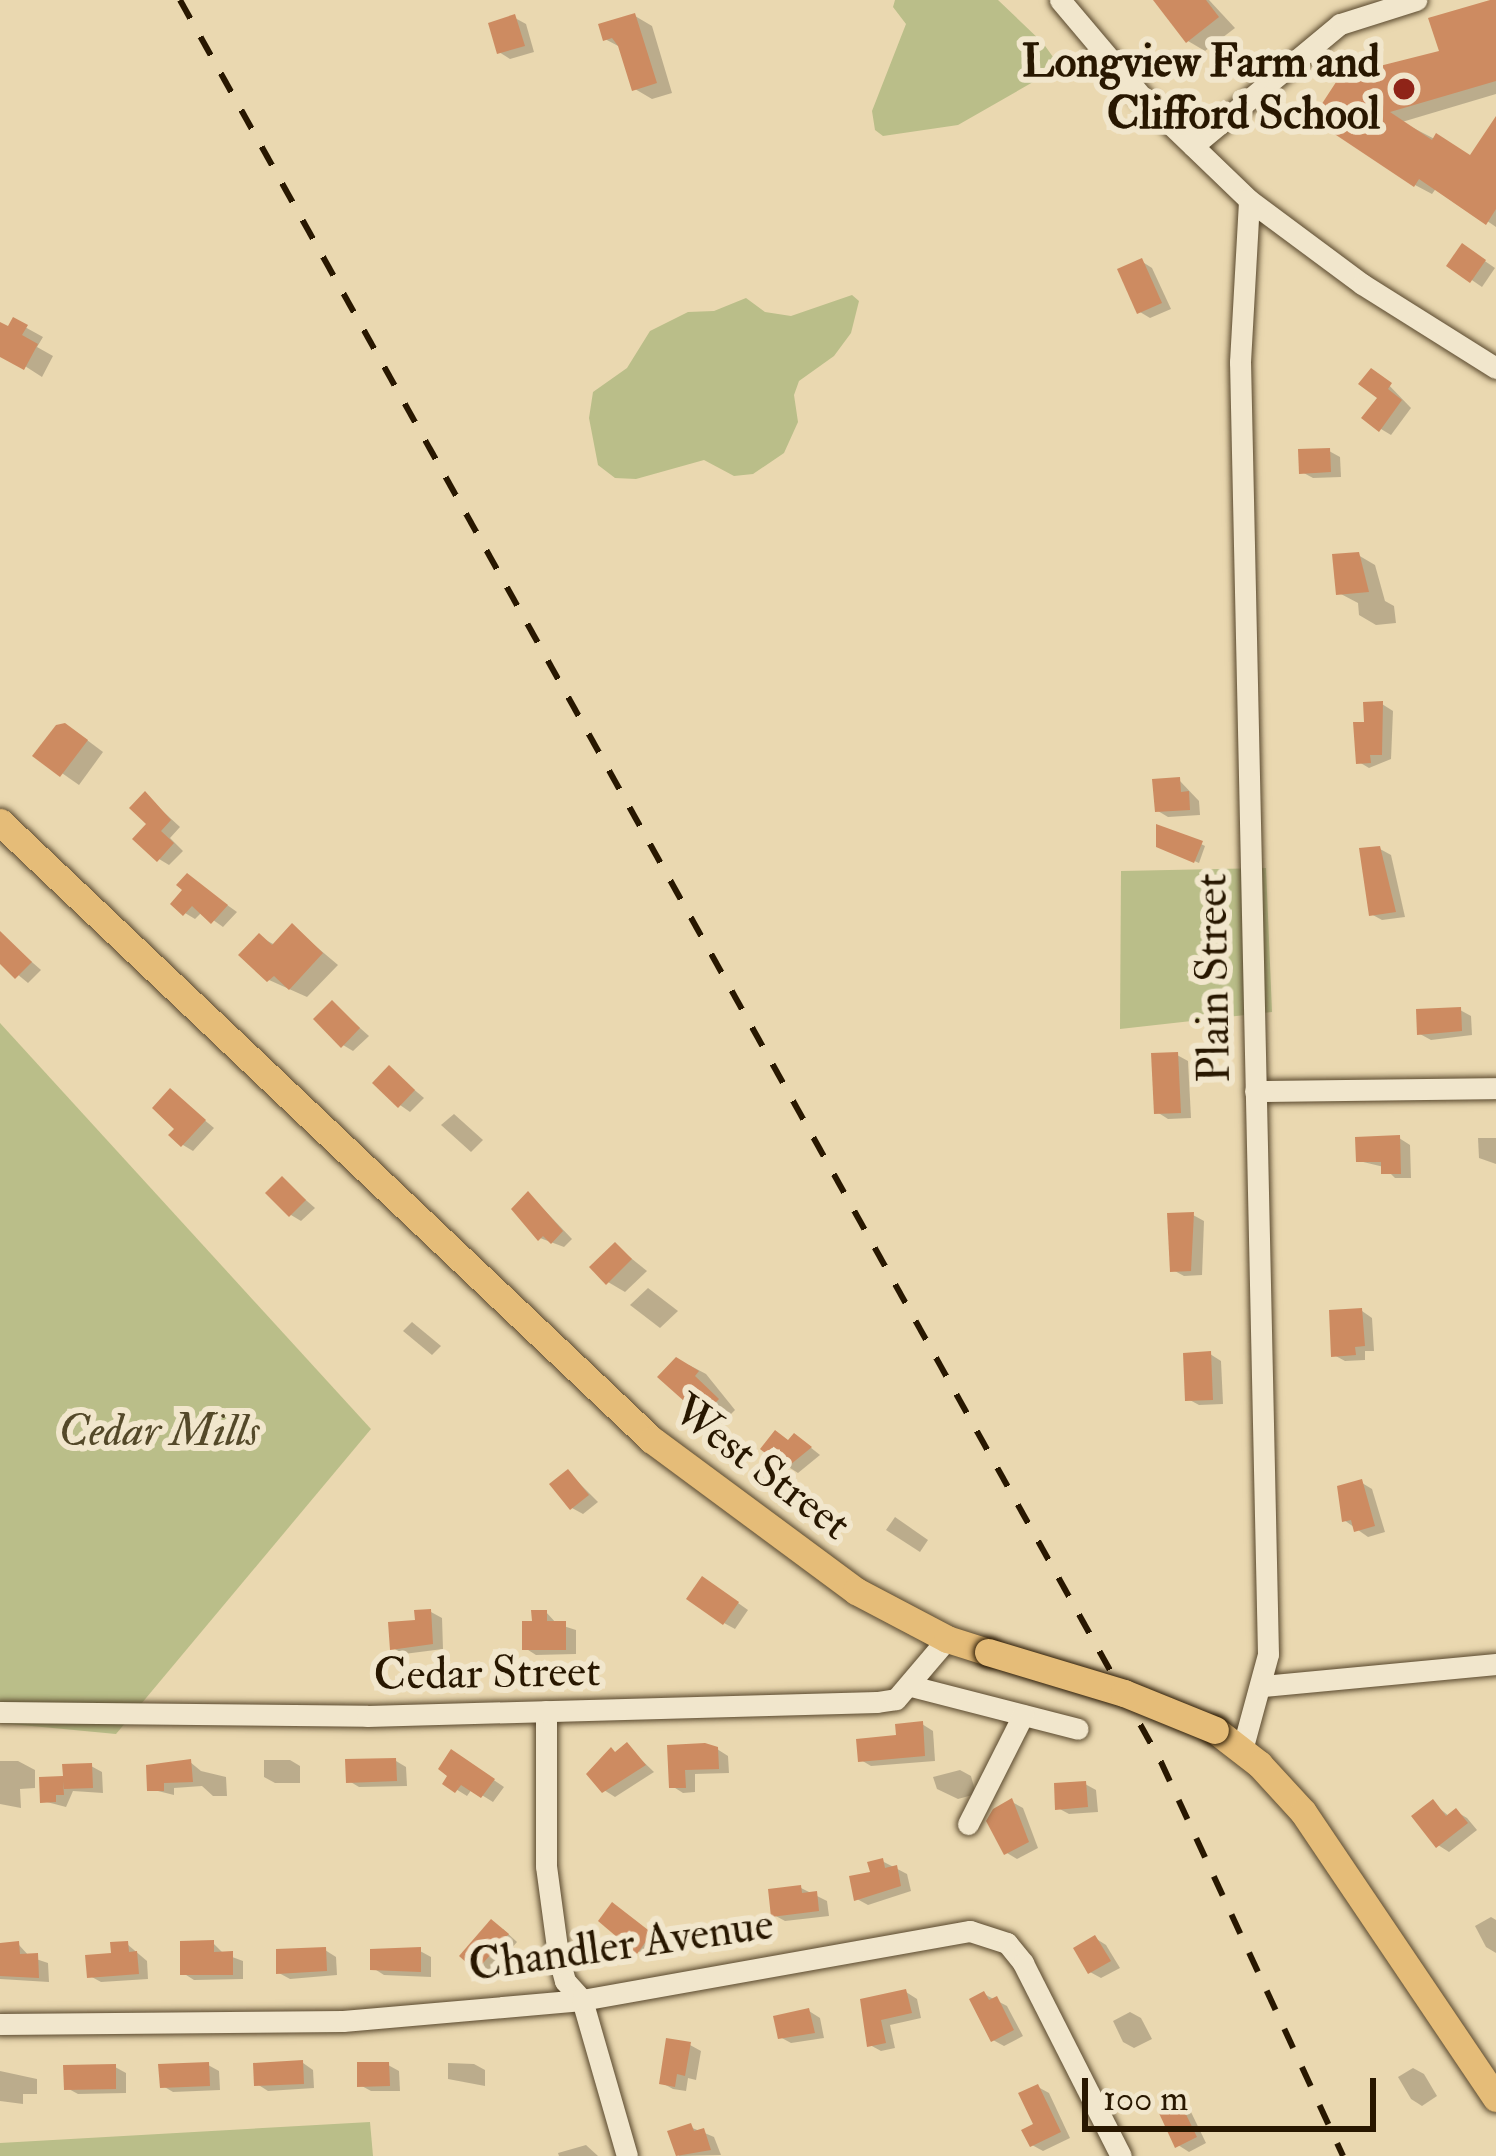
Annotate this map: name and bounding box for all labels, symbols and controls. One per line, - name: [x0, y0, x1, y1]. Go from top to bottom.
- place label: Longview Farm and Clifford School: [1022, 36, 1380, 142]
- marker: Longview Farm and Clifford School: [1391, 76, 1417, 102]
- street label: Plain Street: [1185, 873, 1243, 1083]
- street label: West Street: [661, 1384, 861, 1552]
- park label: Cedar Mills: [59, 1405, 259, 1459]
- street label: Cedar Street: [373, 1645, 601, 1703]
- street label: Chandler Avenue: [465, 1898, 777, 1994]
- scale bar: [1088, 2054, 1382, 2128]
- text: 100 m: [1103, 2076, 1188, 2121]

